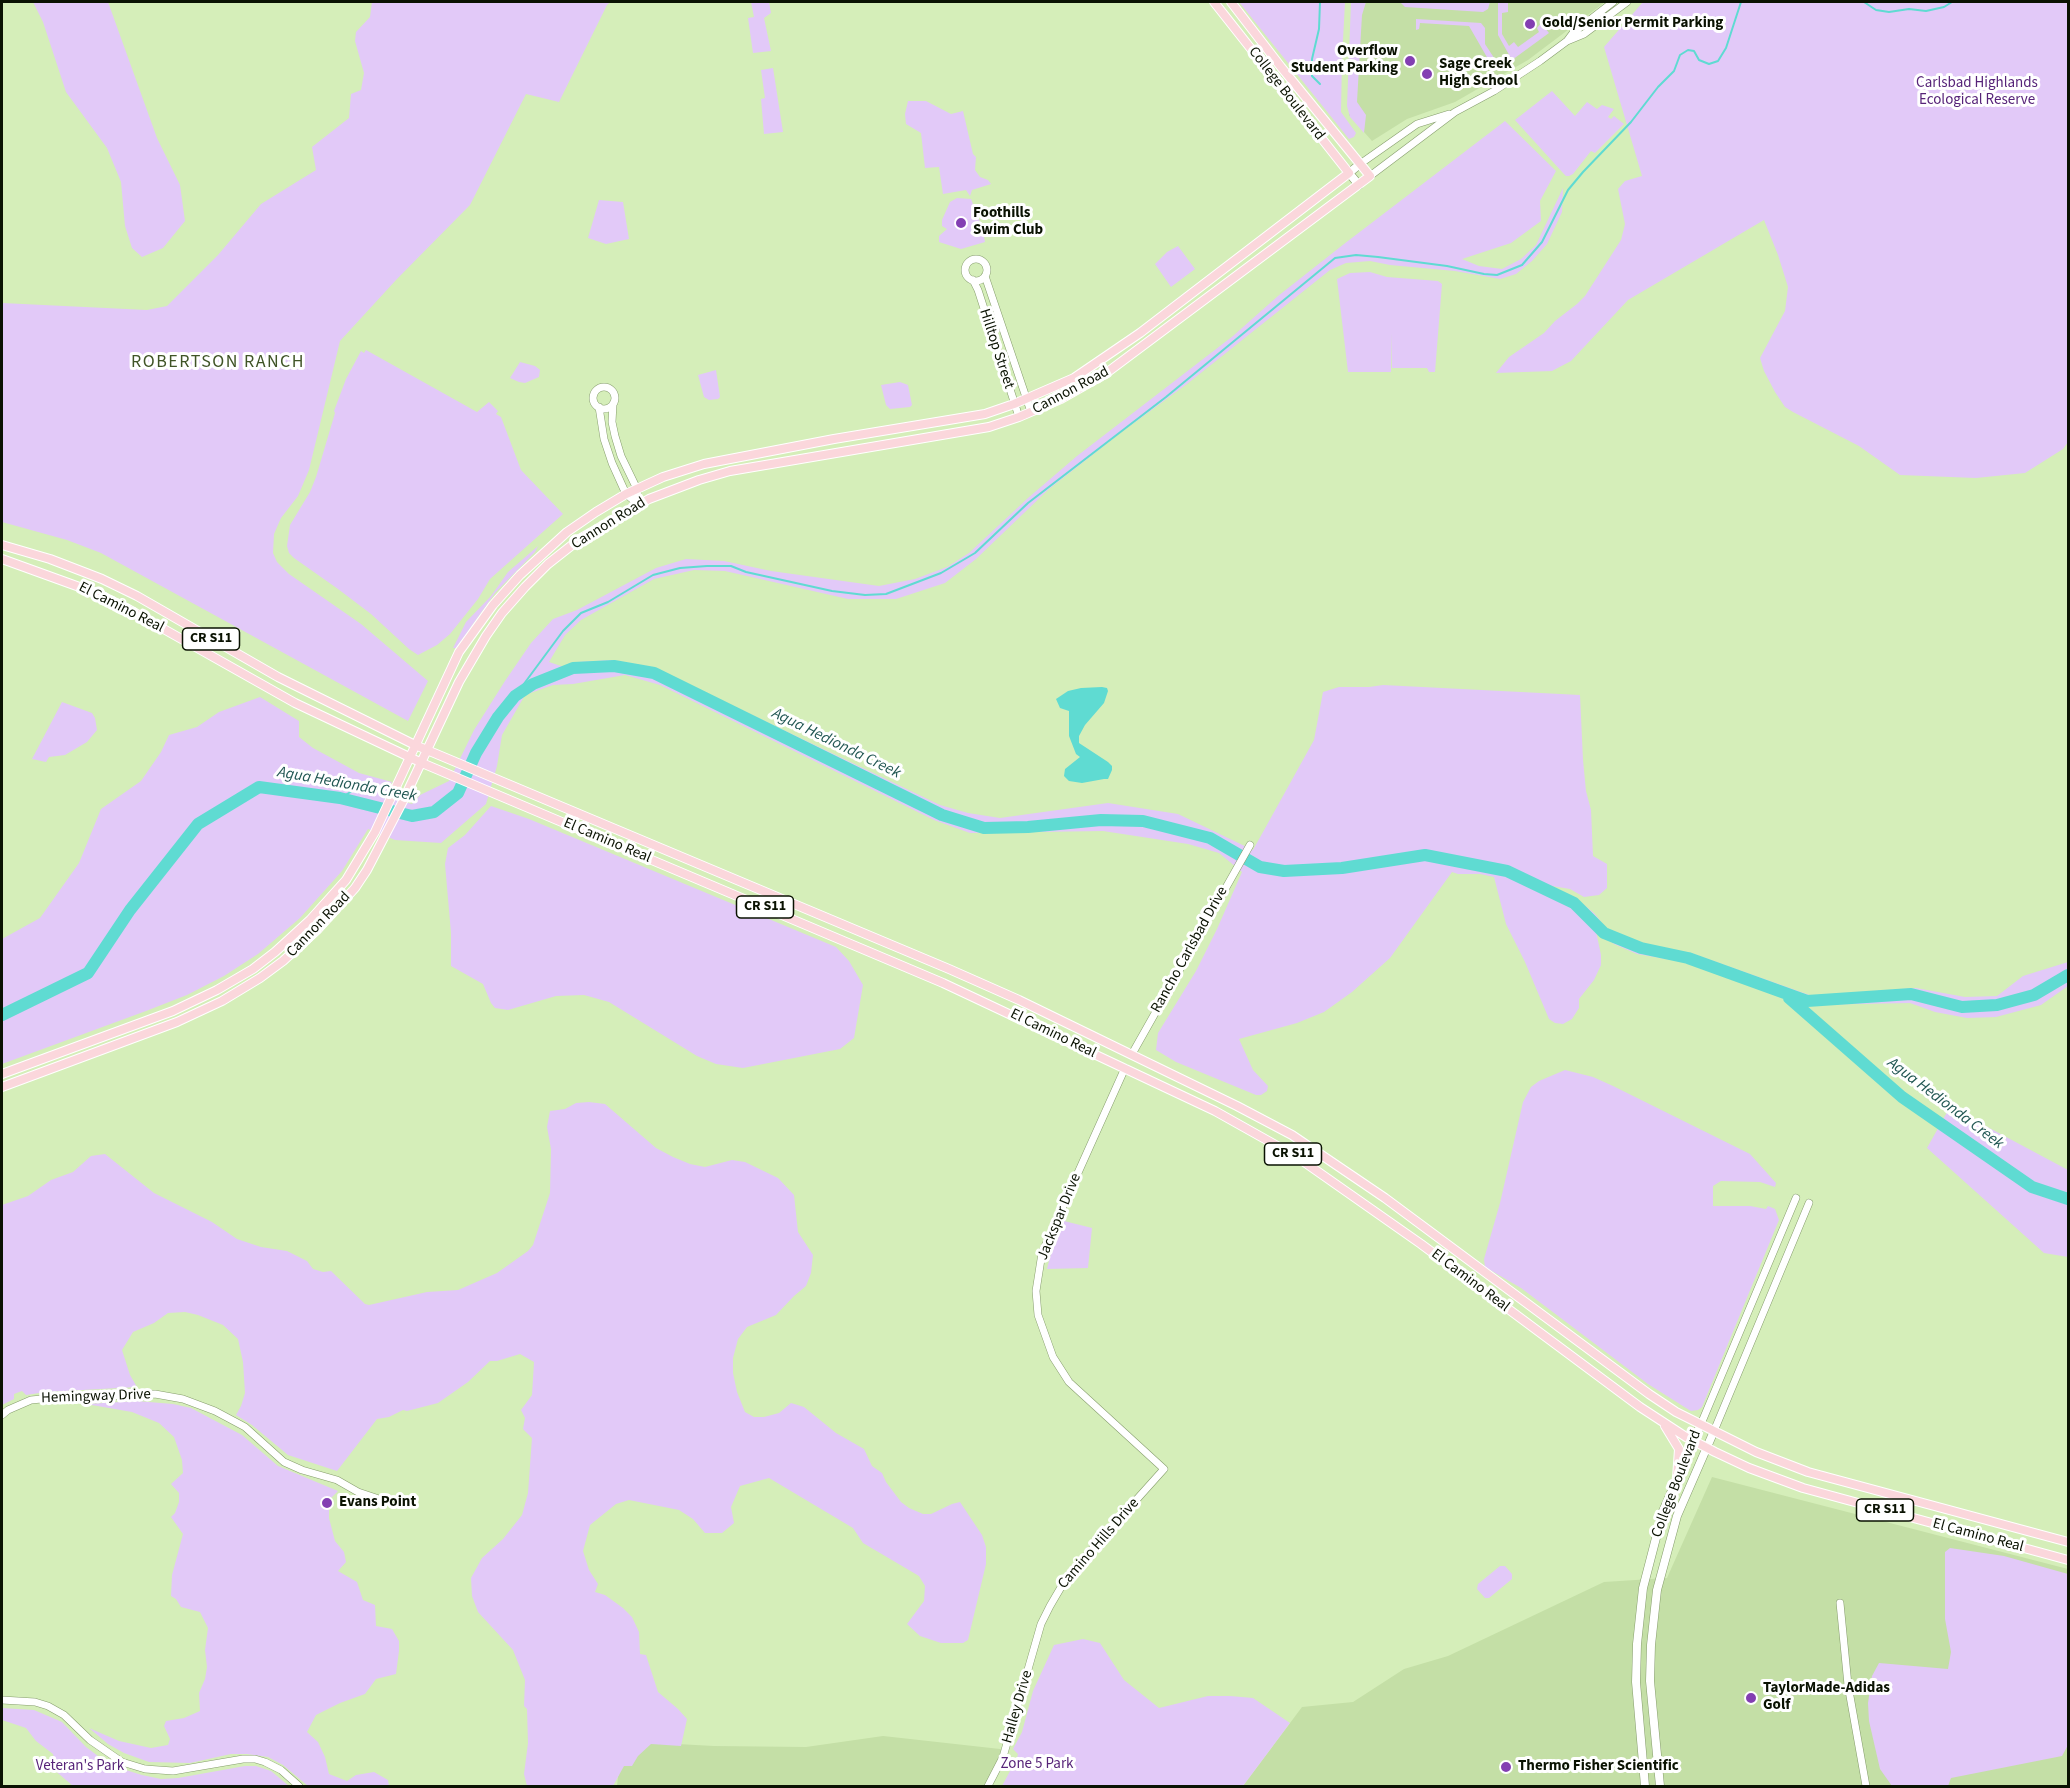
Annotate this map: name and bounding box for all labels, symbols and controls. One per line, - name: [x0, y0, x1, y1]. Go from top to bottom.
- place label: Gold/Senior Permit Parking: [1542, 15, 1723, 33]
- marker: Gold/Senior Permit Parking: [1523, 17, 1537, 31]
- place label: Overflow Student Parking: [1291, 43, 1398, 78]
- street label: College Boulevard: [1244, 44, 1328, 144]
- marker: Overflow Student Parking: [1403, 54, 1417, 68]
- place label: Sage Creek High School: [1439, 56, 1518, 91]
- marker: Sage Creek High School: [1420, 67, 1434, 81]
- park label: Carlsbad Highlands Ecological Reserve: [1916, 75, 2038, 110]
- place label: Foothills Swim Club: [973, 205, 1043, 240]
- marker: Foothills Swim Club: [954, 216, 968, 230]
- street label: Hilltop Street: [975, 307, 1017, 391]
- district label: ROBERTSON RANCH: [131, 352, 305, 374]
- street label: Cannon Road: [1030, 363, 1112, 419]
- street label: Cannon Road: [569, 494, 649, 554]
- street label: El Camino Real: [75, 579, 167, 637]
- road number: CR S11: [182, 628, 240, 650]
- water label: Agua Hedionda Creek: [769, 705, 903, 783]
- water label: Agua Hedionda Creek: [276, 763, 418, 807]
- street label: El Camino Real: [561, 814, 653, 868]
- street label: Rancho Carlsbad Drive: [1148, 884, 1232, 1016]
- street label: Cannon Road: [283, 889, 355, 961]
- road number: CR S11: [736, 896, 794, 918]
- street label: El Camino Real: [1007, 1005, 1099, 1063]
- water label: Agua Hedionda Creek: [1883, 1054, 2007, 1154]
- road number: CR S11: [1264, 1143, 1322, 1165]
- street label: Jackspar Drive: [1034, 1171, 1086, 1263]
- street label: El Camino Real: [1427, 1246, 1513, 1316]
- street label: Hemingway Drive: [41, 1386, 151, 1408]
- street label: College Boulevard: [1648, 1428, 1706, 1540]
- place label: Evans Point: [339, 1494, 416, 1512]
- street label: Camino Hills Drive: [1055, 1495, 1143, 1593]
- marker: Evans Point: [320, 1496, 334, 1510]
- road number: CR S11: [1856, 1499, 1914, 1521]
- street label: El Camino Real: [1931, 1515, 2025, 1557]
- street label: Halley Drive: [999, 1668, 1037, 1746]
- place label: TaylorMade-Adidas Golf: [1763, 1680, 1890, 1715]
- marker: TaylorMade-Adidas Golf: [1744, 1691, 1758, 1705]
- park label: Zone 5 Park: [1000, 1756, 1074, 1774]
- park label: Veteran's Park: [36, 1758, 124, 1776]
- place label: Thermo Fisher Scientific: [1518, 1758, 1679, 1776]
- marker: Thermo Fisher Scientific: [1499, 1760, 1513, 1774]

